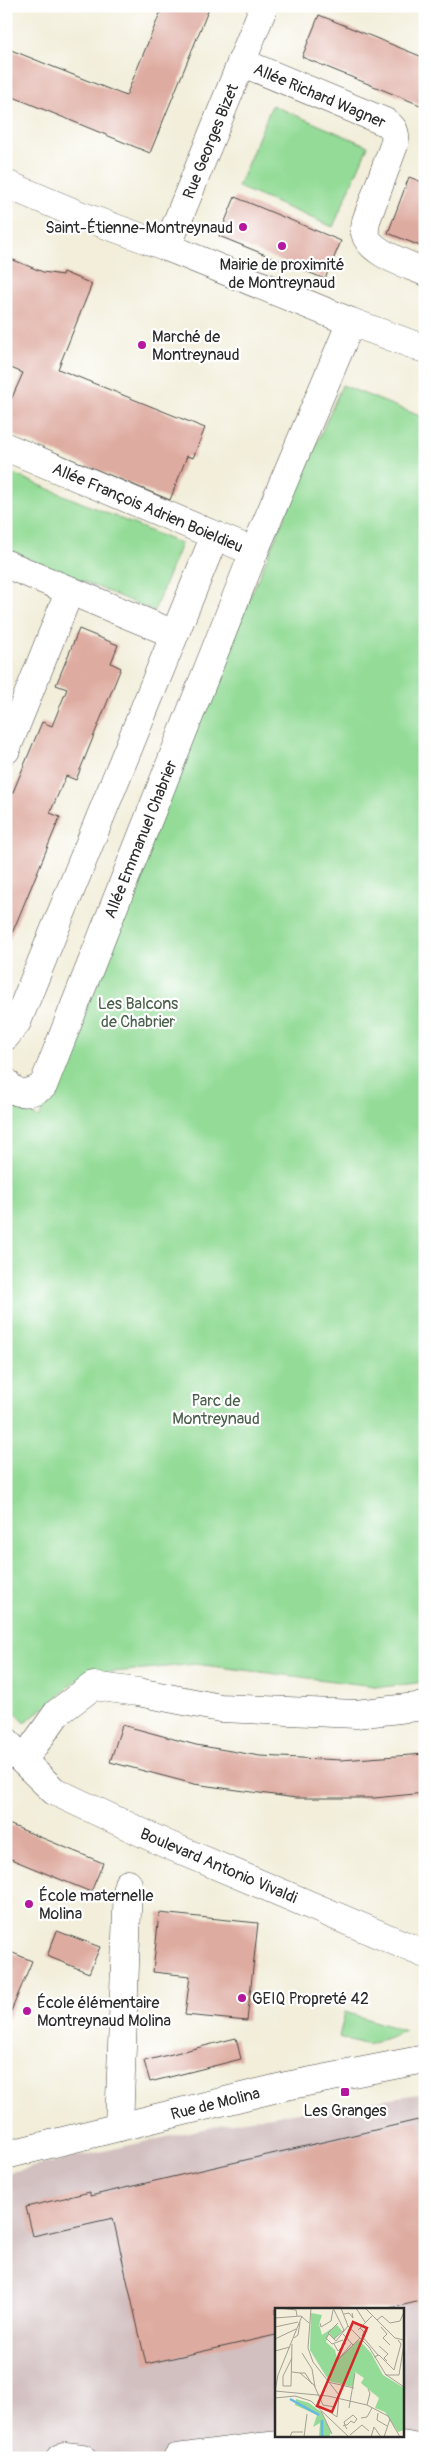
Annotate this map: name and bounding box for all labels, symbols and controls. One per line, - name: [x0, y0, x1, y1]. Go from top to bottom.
- street label: Allée Richard Wagner: [251, 59, 389, 133]
- street label: Rue Georges Bizet: [179, 80, 243, 202]
- place label: Saint-Étienne-Montreynaud: [45, 218, 233, 238]
- marker: Saint-Étienne-Montreynaud: [237, 221, 249, 233]
- marker: Mairie de proximité de Montreynaud: [276, 240, 288, 252]
- place label: Mairie de proximité de Montreynaud: [220, 255, 344, 293]
- place label: Marché de Montreynaud: [152, 327, 239, 365]
- marker: Marché de Montreynaud: [136, 339, 148, 351]
- street label: Allée François Adrien Boieldieu: [49, 459, 246, 557]
- street label: Allée Emmanuel Chabrier: [100, 757, 182, 921]
- park label: Les Balcons de Chabrier: [98, 994, 178, 1032]
- park label: Parc de Montreynaud: [172, 1391, 260, 1429]
- street label: Boulevard Antonio Vivaldi: [137, 1824, 300, 1908]
- place label: École maternelle Molina: [39, 1886, 154, 1924]
- marker: École maternelle Molina: [23, 1898, 35, 1910]
- place label: GEIQ Propreté 42: [252, 1989, 369, 2009]
- marker: GEIQ Propreté 42: [236, 1992, 248, 2004]
- place label: École élémentaire Montreynaud Molina: [37, 1993, 171, 2031]
- marker: École élémentaire Montreynaud Molina: [21, 2005, 33, 2017]
- street label: Rue de Molina: [169, 2083, 262, 2125]
- marker: Les Granges: [339, 2086, 351, 2098]
- place label: Les Granges: [304, 2101, 386, 2121]
- inset map: [275, 2308, 404, 2436]

